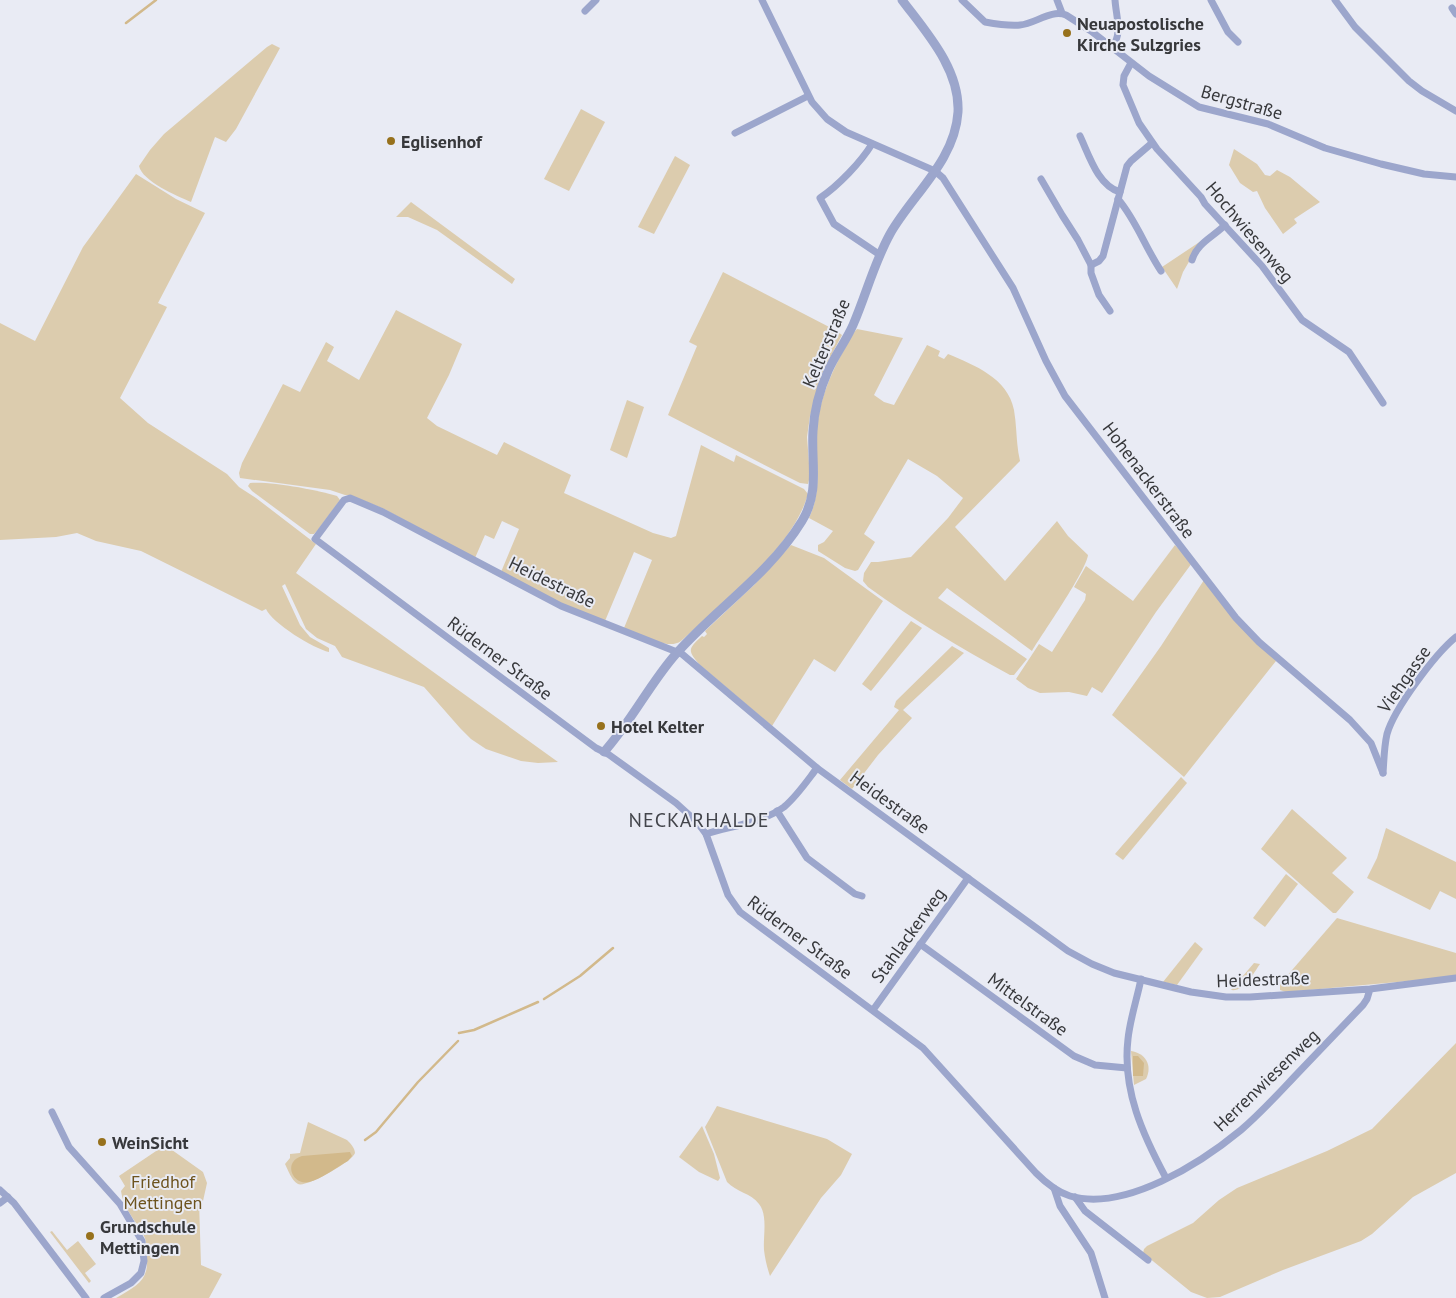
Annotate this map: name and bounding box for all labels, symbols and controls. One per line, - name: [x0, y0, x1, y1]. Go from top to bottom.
- place label: Neuapostolische Kirche Sulzgries: [1077, 12, 1204, 56]
- marker: Neuapostolische Kirche Sulzgries: [1061, 27, 1073, 39]
- street label: Bergstraße: [1198, 79, 1286, 125]
- place label: Eglisenhof: [401, 130, 483, 153]
- marker: Eglisenhof: [385, 135, 397, 147]
- street label: Hochwiesenweg: [1201, 177, 1299, 287]
- street label: Kelterstraße: [797, 295, 855, 391]
- street label: Hohenackerstraße: [1098, 417, 1200, 543]
- street label: Heidestraße: [505, 551, 599, 613]
- street label: Rüderner Straße: [443, 611, 557, 705]
- street label: Viehgasse: [1372, 641, 1435, 718]
- place label: Hotel Kelter: [611, 715, 705, 738]
- marker: Hotel Kelter: [595, 720, 607, 732]
- street label: Heidestraße: [845, 765, 935, 839]
- district label: NECKARHALDE: [628, 807, 770, 833]
- street label: Stahlackerweg: [866, 883, 950, 987]
- street label: Rüderner Straße: [743, 890, 857, 984]
- street label: Heidestraße: [1216, 966, 1310, 992]
- street label: Mittelstraße: [983, 967, 1073, 1041]
- street label: Herrenwiesenweg: [1208, 1024, 1324, 1136]
- place label: WeinSicht: [112, 1131, 189, 1154]
- marker: WeinSicht: [96, 1136, 108, 1148]
- park label: Friedhof Mettingen: [124, 1170, 202, 1214]
- place label: Grundschule Mettingen: [100, 1215, 196, 1259]
- marker: Grundschule Mettingen: [84, 1230, 96, 1242]

